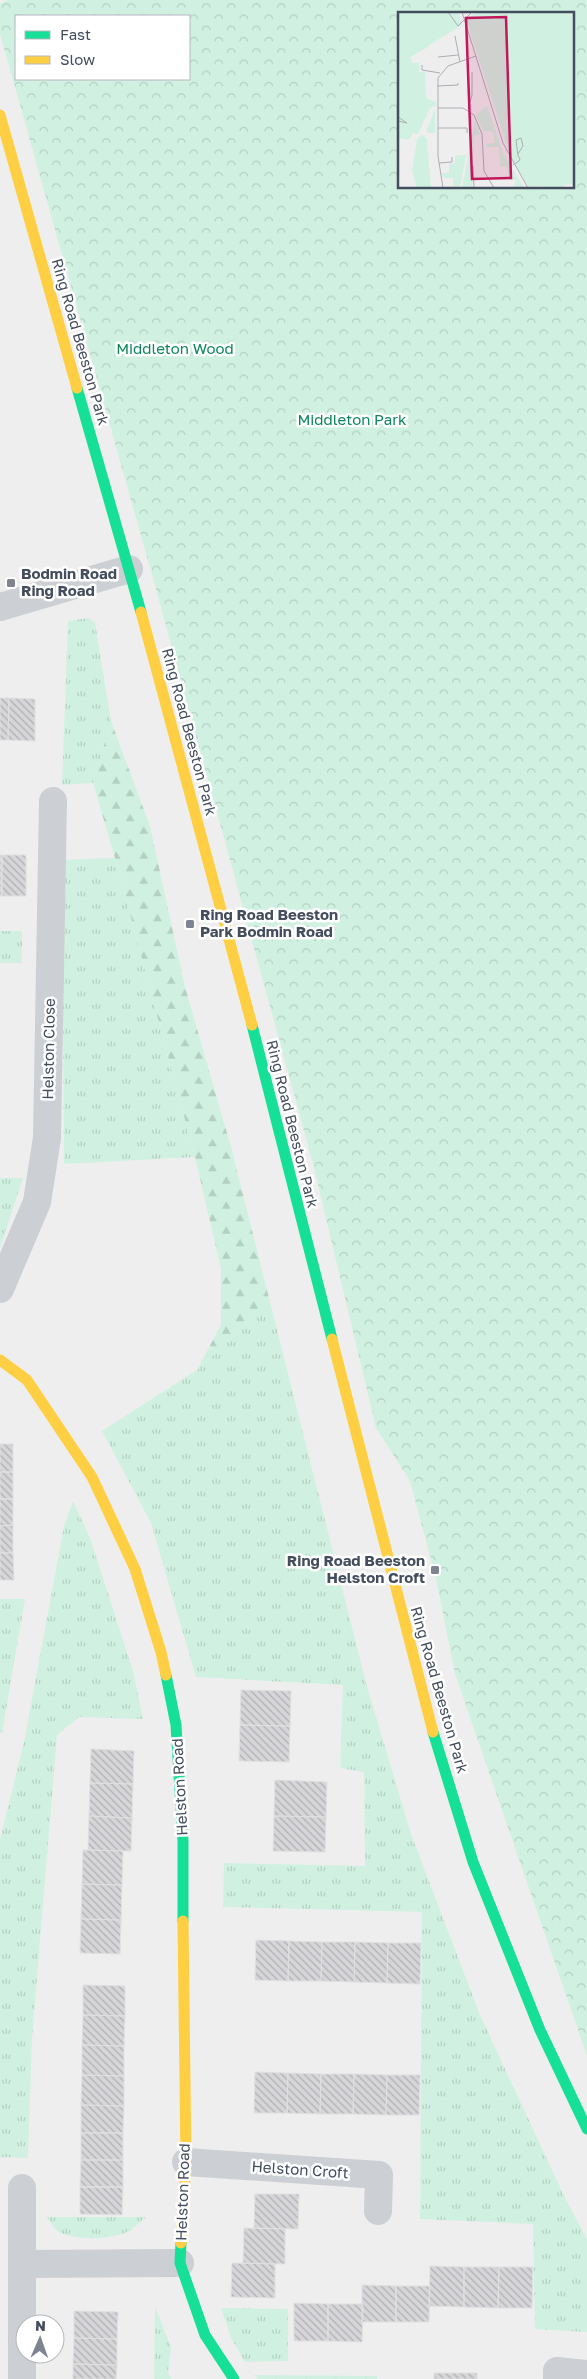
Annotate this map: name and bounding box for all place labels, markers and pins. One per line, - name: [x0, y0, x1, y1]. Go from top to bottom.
- place label: Bodmin Road Ring Road: [21, 564, 117, 599]
- marker: Bodmin Road Ring Road: [5, 577, 17, 589]
- place label: Ring Road Beeston Park Bodmin Road: [200, 905, 338, 940]
- marker: Ring Road Beeston Park Bodmin Road: [184, 918, 196, 930]
- place label: Ring Road Beeston Helston Croft: [287, 1551, 425, 1586]
- marker: Ring Road Beeston Helston Croft: [429, 1564, 441, 1576]

